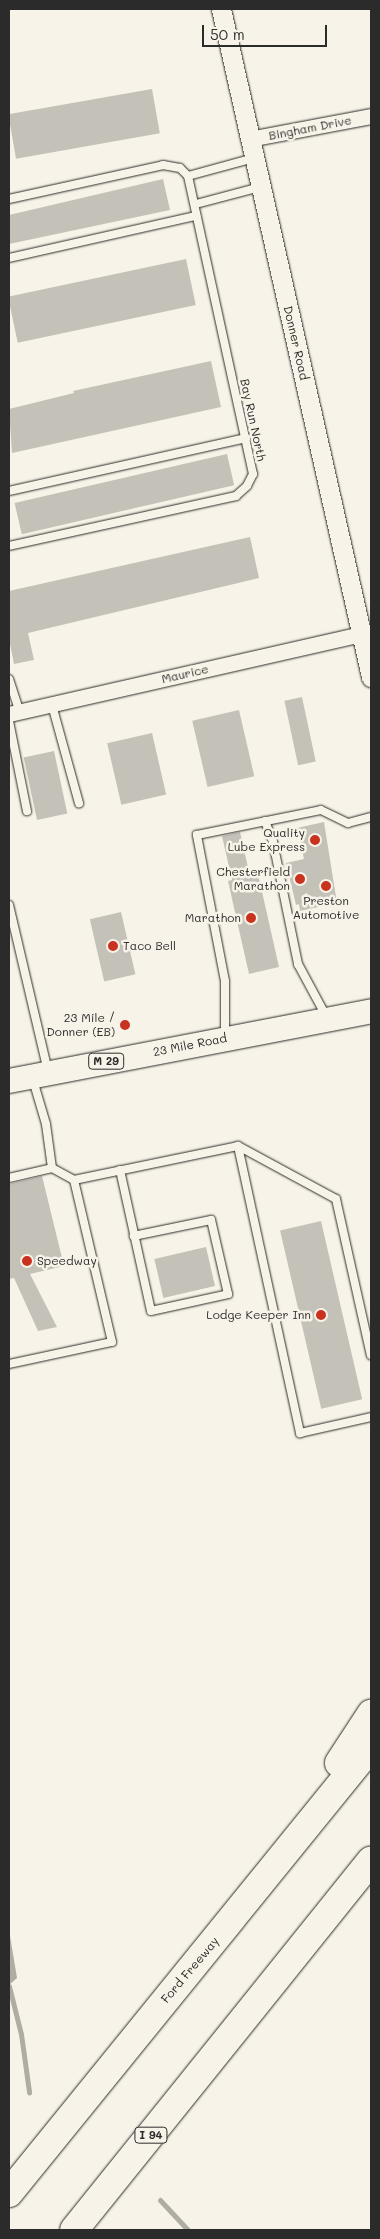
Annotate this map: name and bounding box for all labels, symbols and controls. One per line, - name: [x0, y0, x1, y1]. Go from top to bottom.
- scale bar: [205, 15, 330, 47]
- text: 50 m: [210, 24, 245, 44]
- street label: Bingham Drive: [267, 113, 353, 143]
- street label: Donner Road: [280, 304, 312, 382]
- street label: Bay Run North: [237, 378, 269, 462]
- street label: Maurice: [160, 662, 210, 686]
- place label: Quality Lube Express: [228, 826, 305, 854]
- marker: Quality Lube Express: [309, 834, 321, 846]
- place label: Chesterfield Marathon: [216, 865, 290, 893]
- marker: Chesterfield Marathon: [294, 873, 306, 885]
- marker: Preston Automotive: [320, 880, 332, 892]
- place label: Preston Automotive: [293, 894, 359, 922]
- place label: Marathon: [185, 911, 241, 925]
- marker: Marathon: [245, 912, 257, 924]
- place label: Taco Bell: [123, 939, 176, 953]
- marker: Taco Bell: [107, 940, 119, 952]
- place label: 23 Mile / Donner (EB): [47, 1011, 115, 1039]
- marker: 23 Mile / Donner (EB): [119, 1019, 131, 1031]
- street label: 23 Mile Road: [152, 1031, 228, 1059]
- road number: M 29: [87, 1052, 125, 1070]
- place label: Speedway: [37, 1254, 97, 1268]
- marker: Speedway: [21, 1255, 33, 1267]
- place label: Lodge Keeper Inn: [206, 1308, 311, 1322]
- marker: Lodge Keeper Inn: [315, 1309, 327, 1321]
- street label: Ford Freeway: [158, 1934, 222, 2006]
- road number: I 94: [134, 2126, 168, 2144]

